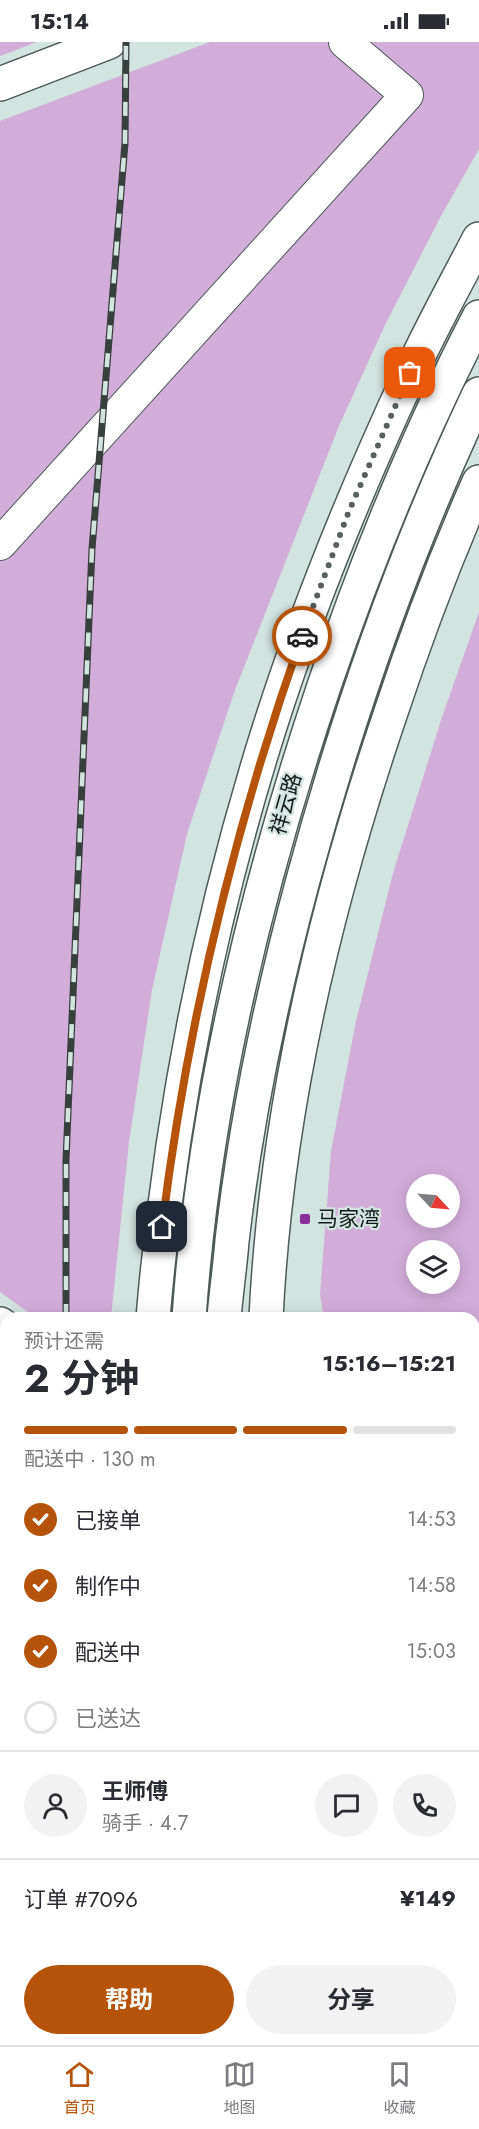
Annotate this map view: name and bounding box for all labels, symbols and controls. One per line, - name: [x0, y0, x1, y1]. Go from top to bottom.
- text: 15:14: [30, 5, 89, 37]
- pin: [384, 347, 435, 398]
- icon: bag: [393, 356, 426, 389]
- courier: [272, 606, 332, 666]
- icon: car: [286, 620, 319, 653]
- street label: 祥云路: [263, 770, 309, 838]
- north arrow: [406, 1174, 460, 1228]
- map controls: [406, 1174, 460, 1294]
- pin: [136, 1201, 187, 1252]
- place label: 马家湾: [317, 1204, 380, 1234]
- icon: home: [145, 1210, 178, 1243]
- marker: 马家湾: [298, 1212, 312, 1226]
- button: layers: [406, 1240, 460, 1294]
- text: 预计还需: [24, 1327, 104, 1356]
- text: 15:16–15:21: [322, 1347, 456, 1379]
- text: 2 分钟: [24, 1350, 139, 1407]
- text: 配送中 · 130 m: [24, 1445, 156, 1474]
- icon: check: [24, 1503, 57, 1536]
- text: 已接单: [75, 1504, 141, 1536]
- text: 14:53: [407, 1505, 456, 1534]
- icon: check: [24, 1569, 57, 1602]
- text: 制作中: [75, 1570, 141, 1602]
- text: 14:58: [407, 1571, 456, 1600]
- icon: check: [24, 1635, 57, 1668]
- text: 配送中: [75, 1636, 141, 1668]
- text: 15:03: [407, 1637, 456, 1666]
- text: 已送达: [75, 1702, 141, 1734]
- button: person: [24, 1774, 87, 1837]
- button: chat: [315, 1774, 378, 1837]
- button: phone: [393, 1774, 456, 1837]
- text: 王师傅: [102, 1775, 168, 1807]
- text: 骑手 · 4.7: [102, 1809, 188, 1838]
- text: ¥149: [400, 1882, 456, 1914]
- text: 订单 #7096: [24, 1883, 138, 1915]
- button: 帮助: [24, 1965, 234, 2034]
- button: 分享: [246, 1965, 456, 2034]
- tab: 首页: [63, 2058, 96, 2119]
- tab: 地图: [223, 2058, 256, 2119]
- tab: 收藏: [383, 2058, 416, 2119]

